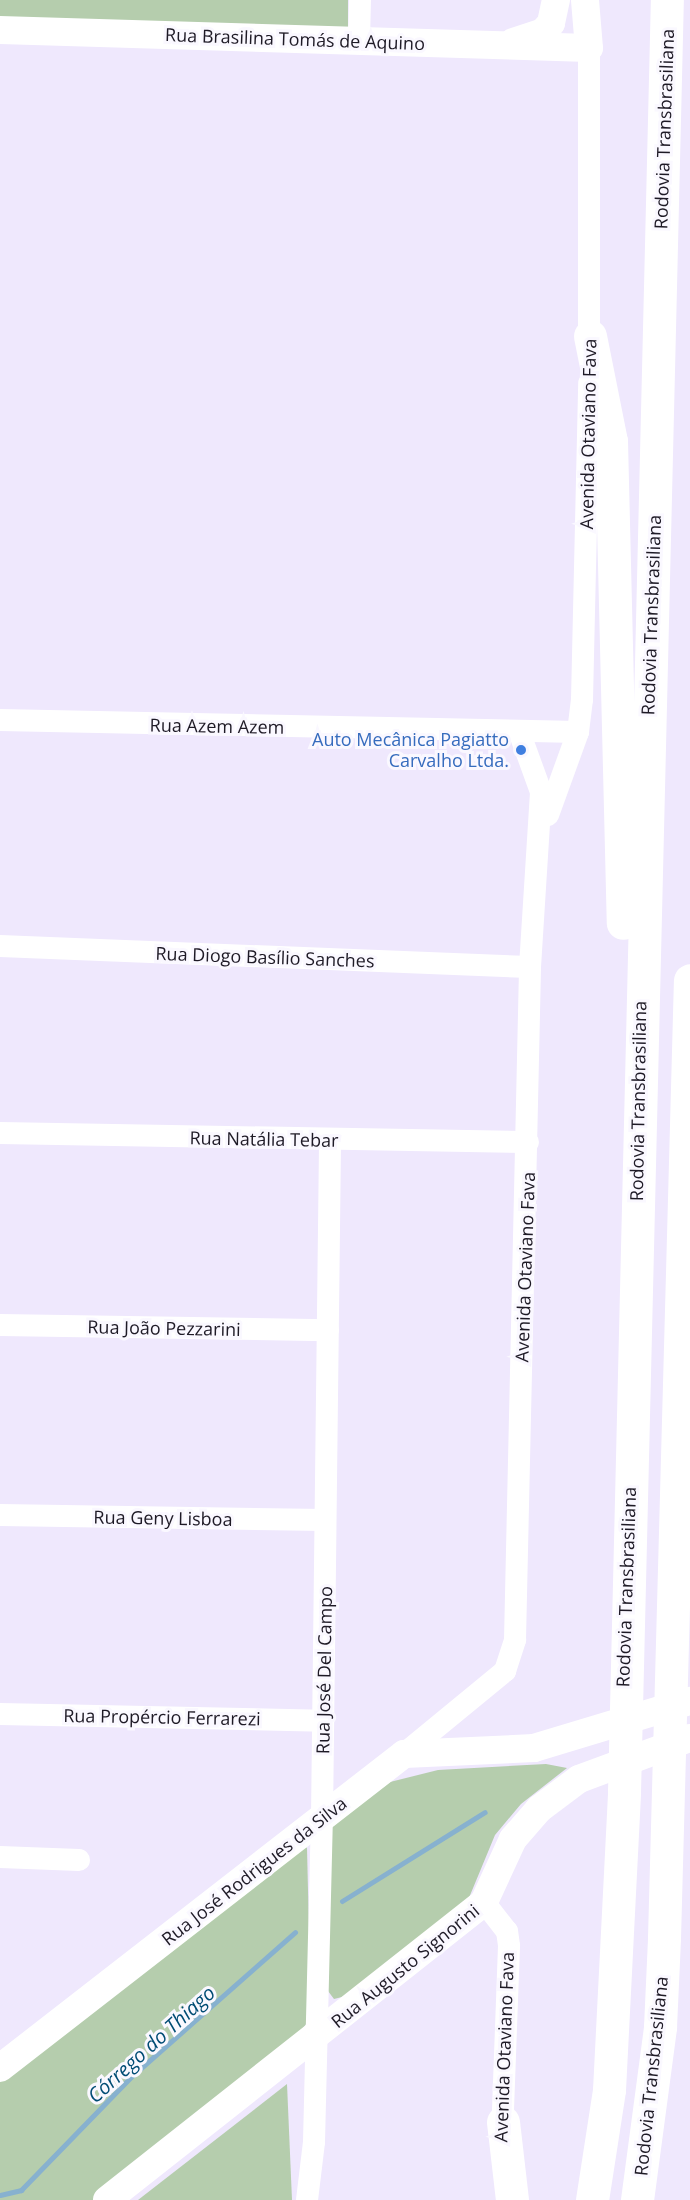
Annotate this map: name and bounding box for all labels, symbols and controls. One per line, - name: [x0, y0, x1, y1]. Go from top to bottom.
- street label: Rua Brasilina Tomás de Aquino: [165, 24, 425, 54]
- street label: Rodovia Transbrasiliana: [650, 28, 678, 230]
- street label: Avenida Otaviano Fava: [576, 339, 600, 529]
- street label: Rodovia Transbrasiliana: [637, 514, 665, 716]
- street label: Rua Azem Azem: [149, 714, 285, 738]
- place label: Auto Mecânica Pagiatto Carvalho Ltda.: [312, 729, 509, 771]
- marker: Auto Mecânica Pagiatto Carvalho Ltda.: [514, 743, 528, 757]
- street label: Rua Diogo Basílio Sanches: [155, 942, 375, 972]
- street label: Rodovia Transbrasiliana: [625, 1001, 651, 1201]
- street label: Rua Natália Tebar: [189, 1127, 339, 1151]
- street label: Avenida Otaviano Fava: [511, 1171, 539, 1363]
- street label: Rua João Pezzarini: [87, 1316, 241, 1340]
- street label: Rodovia Transbrasiliana: [612, 1486, 640, 1688]
- street label: Rua Geny Lisboa: [93, 1506, 233, 1530]
- street label: Rua José Del Campo: [312, 1586, 336, 1754]
- street label: Rua Propércio Ferrarezi: [63, 1704, 261, 1730]
- street label: Rua José Rodrigues da Silva: [157, 1792, 351, 1950]
- street label: Rua Augusto Signorini: [327, 1900, 483, 2032]
- street label: Avenida Otaviano Fava: [490, 1951, 518, 2143]
- street label: Rodovia Transbrasiliana: [630, 1975, 672, 2177]
- water label: Córrego do Thiago: [82, 1981, 220, 2107]

